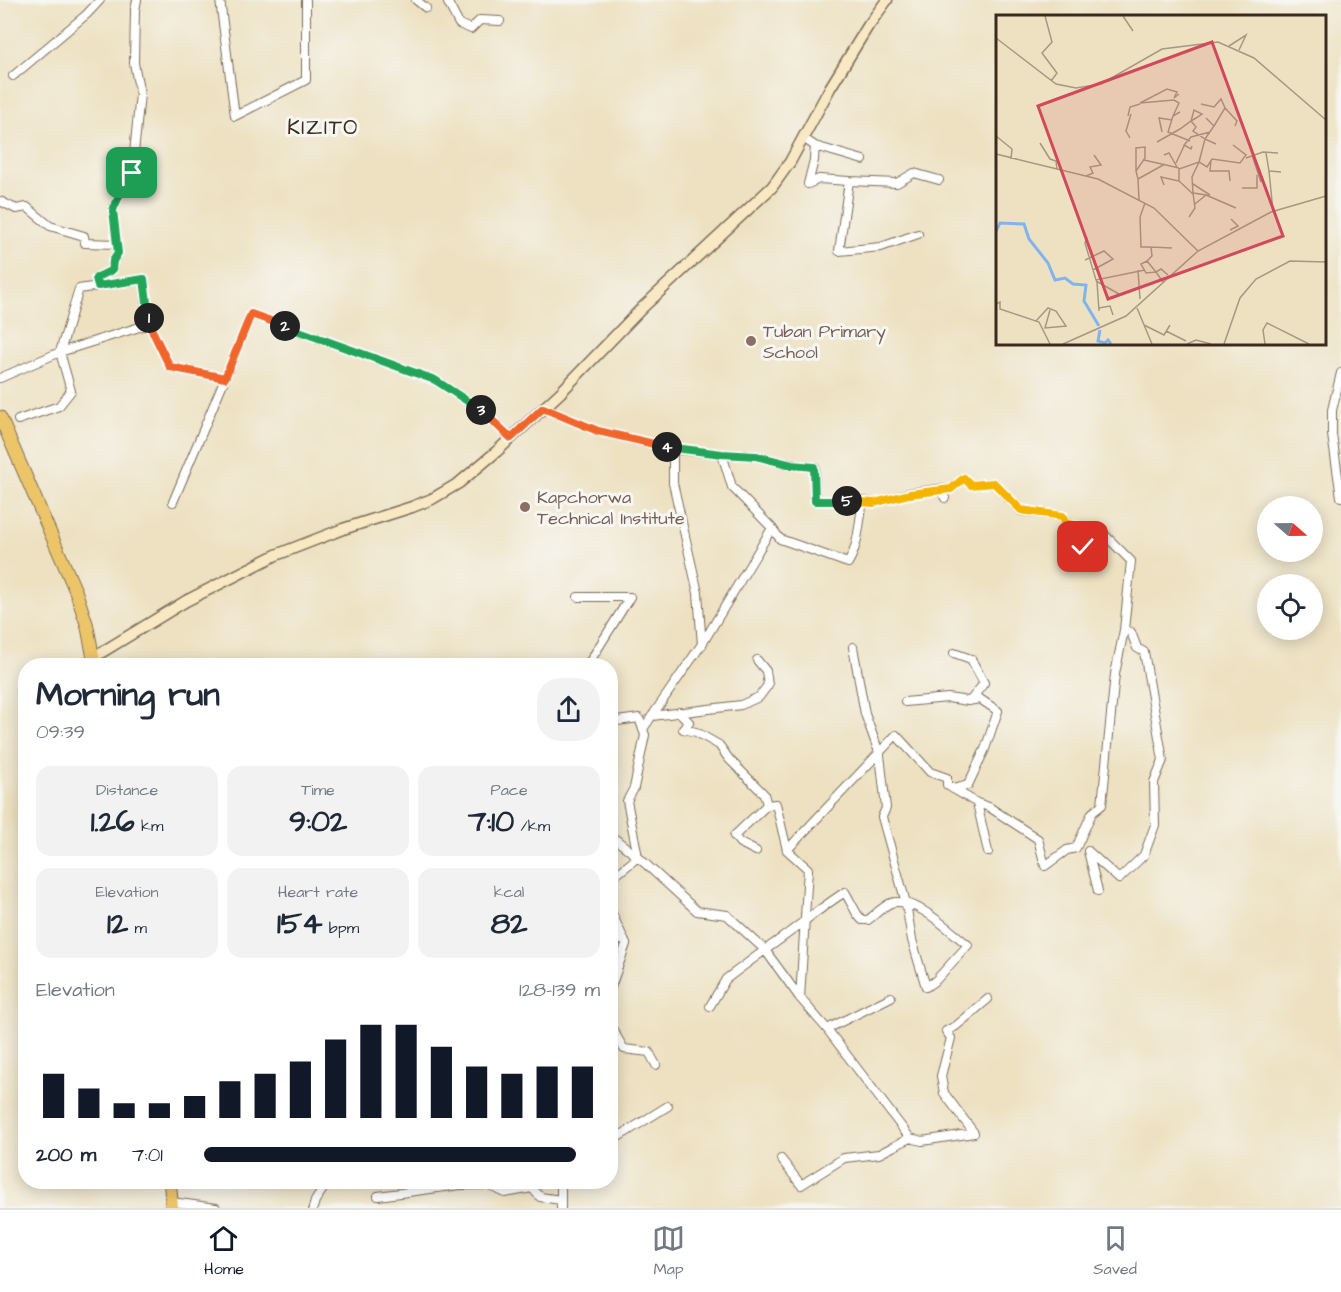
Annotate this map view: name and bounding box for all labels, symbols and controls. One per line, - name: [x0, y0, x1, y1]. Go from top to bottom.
- inset map: [996, 15, 1326, 345]
- district label: KIZITO: [287, 113, 359, 142]
- pin: [106, 147, 157, 198]
- icon: arrive: [115, 156, 148, 189]
- pin: 1: [134, 303, 164, 333]
- text: 1: [148, 307, 150, 329]
- pin: 2: [270, 311, 300, 341]
- text: 2: [280, 315, 290, 337]
- place label: Tuban Primary School: [763, 319, 886, 365]
- marker: Tuban Primary School: [744, 334, 758, 348]
- pin: 3: [466, 395, 496, 425]
- text: 3: [477, 399, 485, 421]
- pin: 4: [652, 432, 682, 462]
- text: 4: [662, 436, 672, 458]
- place label: Kapchorwa Technical Institute: [537, 485, 685, 531]
- pin: 5: [832, 486, 862, 516]
- text: 5: [841, 490, 853, 512]
- north arrow: [1257, 496, 1323, 562]
- map controls: [1257, 496, 1323, 640]
- marker: Kapchorwa Technical Institute: [518, 500, 532, 514]
- pin: [1057, 521, 1108, 572]
- icon: check: [1066, 530, 1099, 563]
- button: locate: [1257, 574, 1323, 640]
- text: Morning run: [36, 672, 220, 718]
- button: share: [537, 678, 600, 741]
- text: 09:39: [36, 718, 85, 746]
- text: Distance: [96, 779, 158, 801]
- text: Time: [301, 779, 335, 801]
- text: Pace: [490, 779, 528, 801]
- text: 1.26: [91, 801, 135, 843]
- text: 9:02: [289, 801, 347, 843]
- text: 7:10: [468, 801, 514, 843]
- text: km: [135, 815, 163, 837]
- text: /km: [514, 815, 550, 837]
- text: Elevation: [96, 881, 158, 903]
- text: Heart rate: [278, 881, 358, 903]
- text: kcal: [494, 881, 524, 903]
- text: 12: [107, 903, 128, 945]
- text: 154: [277, 903, 322, 945]
- text: 82: [491, 903, 527, 945]
- text: m: [128, 917, 147, 939]
- text: bpm: [322, 917, 359, 939]
- text: Elevation: [36, 976, 115, 1004]
- text: 128–139 m: [519, 976, 600, 1004]
- text: 200 m: [36, 1141, 96, 1169]
- text: 7:01: [132, 1141, 163, 1169]
- tab: Home: [204, 1222, 244, 1280]
- tab: Map: [652, 1222, 685, 1280]
- tab: Saved: [1093, 1222, 1137, 1280]

